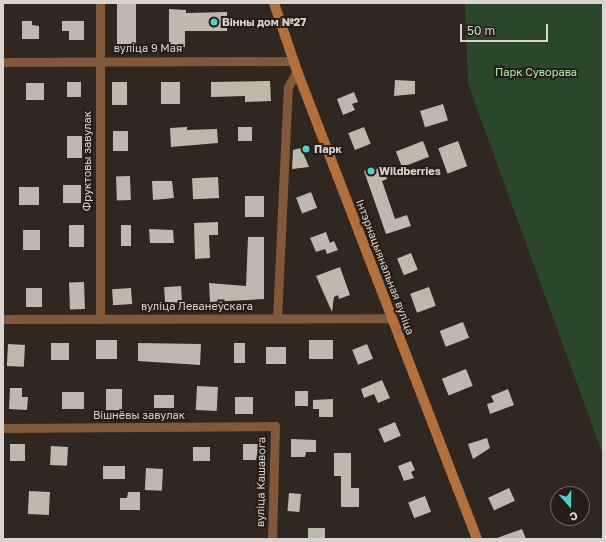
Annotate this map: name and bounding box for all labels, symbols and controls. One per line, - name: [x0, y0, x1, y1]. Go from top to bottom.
- place label: Вінны дом №27: [222, 15, 306, 29]
- scale bar: [462, 16, 550, 42]
- marker: Вінны дом №27: [209, 17, 219, 27]
- text: 50 m: [467, 23, 495, 38]
- street label: вуліца 9 Мая: [114, 41, 182, 55]
- park label: Парк Суворава: [495, 65, 577, 79]
- street label: Фруктовы завулак: [80, 111, 94, 211]
- place label: Парк: [314, 142, 342, 156]
- marker: Парк: [301, 144, 311, 154]
- place label: Wildberries: [379, 164, 441, 178]
- marker: Wildberries: [366, 166, 376, 176]
- street label: Інтэрнацыянальная вуліца: [353, 198, 417, 336]
- street label: вуліца Леванеўскага: [141, 299, 253, 313]
- street label: Вішнёвы завулак: [93, 408, 185, 422]
- street label: вуліца Кашавога: [254, 437, 268, 527]
- north arrow: [550, 486, 590, 526]
- text: С: [568, 509, 580, 524]

